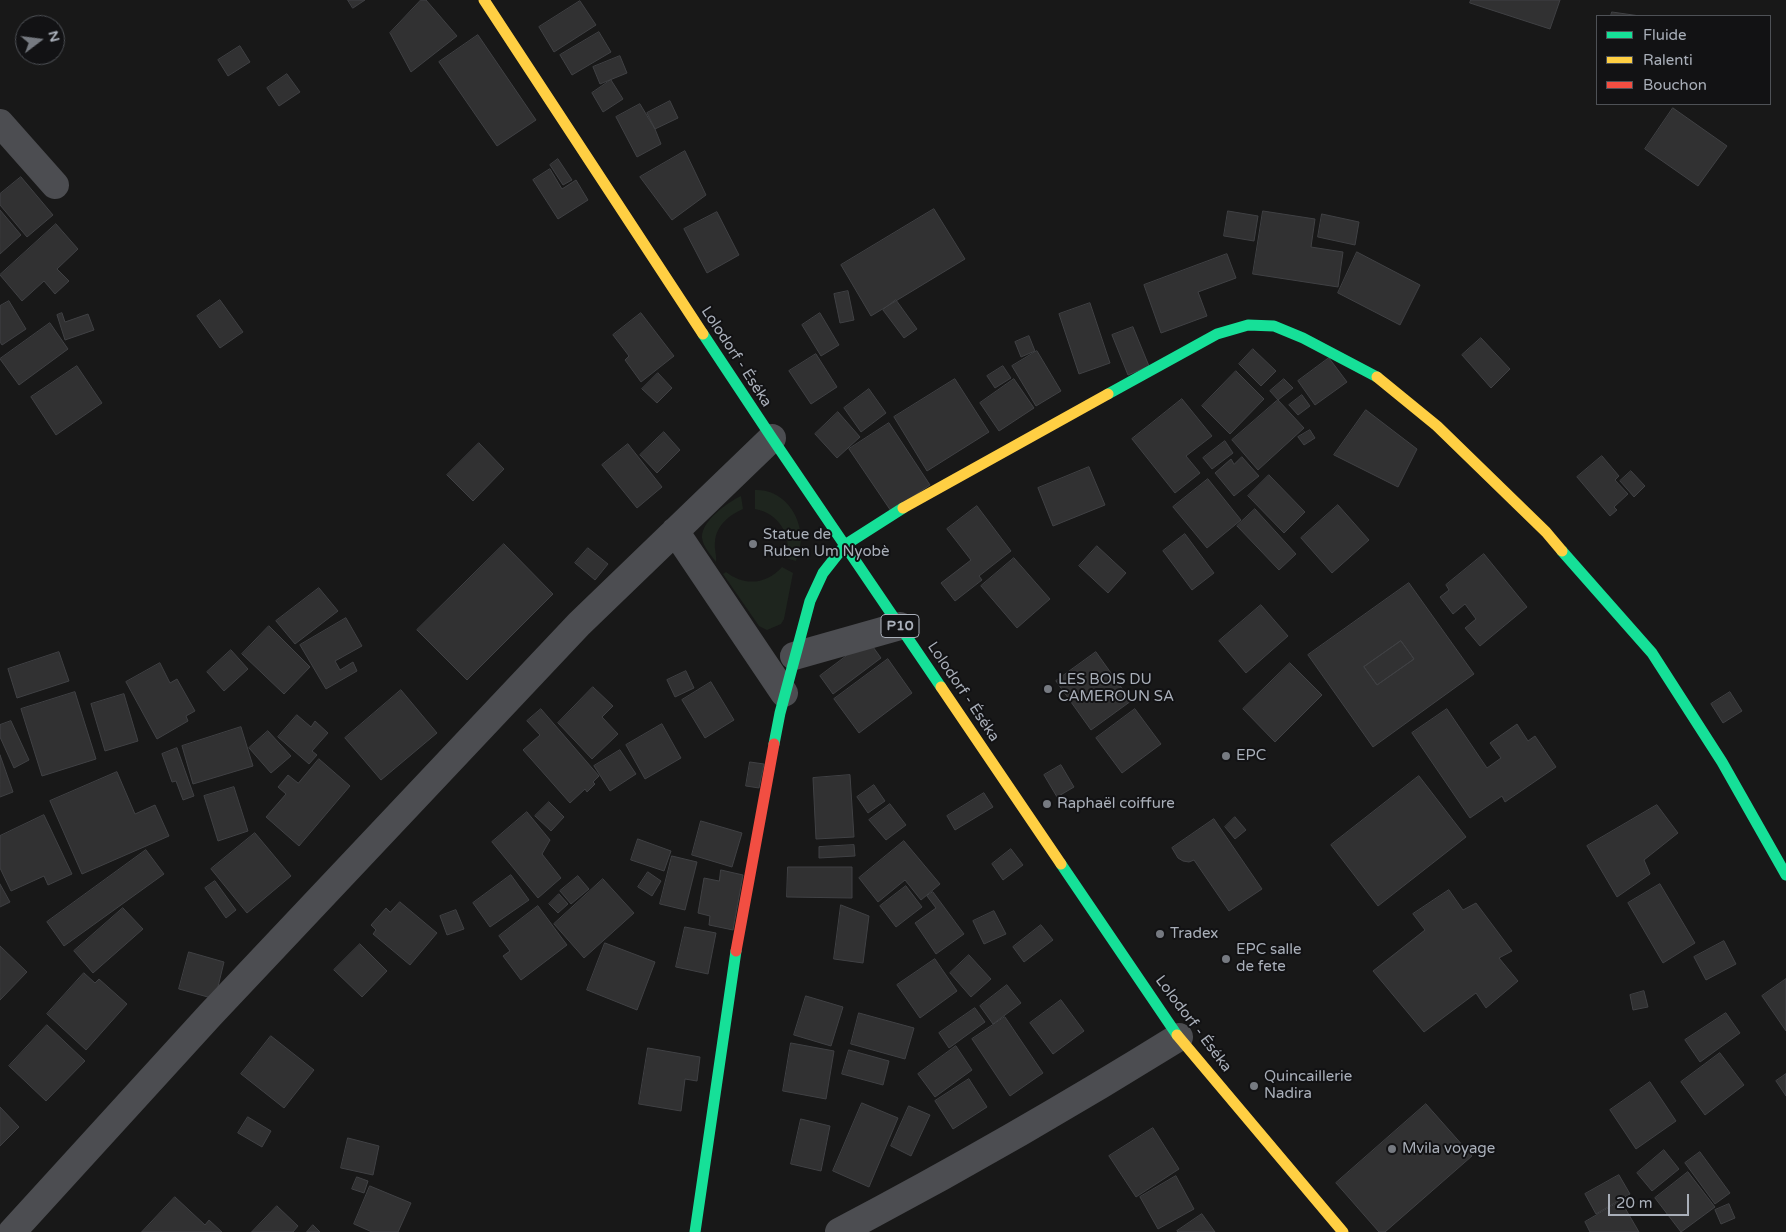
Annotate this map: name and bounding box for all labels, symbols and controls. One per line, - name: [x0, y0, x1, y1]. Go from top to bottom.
- north arrow: [15, 15, 65, 65]
- legend: [1596, 15, 1771, 105]
- text: Fluide: [1643, 26, 1687, 44]
- text: N: [44, 29, 64, 44]
- text: Ralenti: [1643, 51, 1693, 69]
- text: Bouchon: [1643, 76, 1707, 94]
- street label: Lolodorf - Éséka: [697, 303, 775, 411]
- place label: Statue de Ruben Um Nyobè: [763, 526, 890, 561]
- marker: Statue de Ruben Um Nyobè: [747, 538, 759, 550]
- road number: P10: [881, 614, 919, 638]
- street label: Lolodorf - Éséka: [923, 639, 1003, 745]
- place label: LES BOIS DU CAMEROUN SA: [1058, 671, 1174, 706]
- marker: LES BOIS DU CAMEROUN SA: [1042, 683, 1054, 695]
- place label: EPC: [1236, 747, 1266, 765]
- marker: EPC: [1220, 750, 1232, 762]
- place label: Raphaël coiffure: [1057, 795, 1175, 813]
- marker: Raphaël coiffure: [1041, 798, 1053, 810]
- place label: Tradex: [1170, 925, 1218, 943]
- marker: Tradex: [1154, 928, 1166, 940]
- place label: EPC salle de fete: [1236, 941, 1302, 976]
- marker: EPC salle de fete: [1220, 953, 1232, 965]
- street label: Lolodorf - Éséka: [1151, 972, 1235, 1076]
- place label: Quincaillerie Nadira: [1264, 1068, 1352, 1103]
- marker: Quincaillerie Nadira: [1248, 1080, 1260, 1092]
- place label: Mvila voyage: [1402, 1140, 1495, 1158]
- marker: Mvila voyage: [1386, 1143, 1398, 1155]
- scale bar: [1611, 1184, 1692, 1216]
- text: 20 m: [1616, 1194, 1653, 1212]

